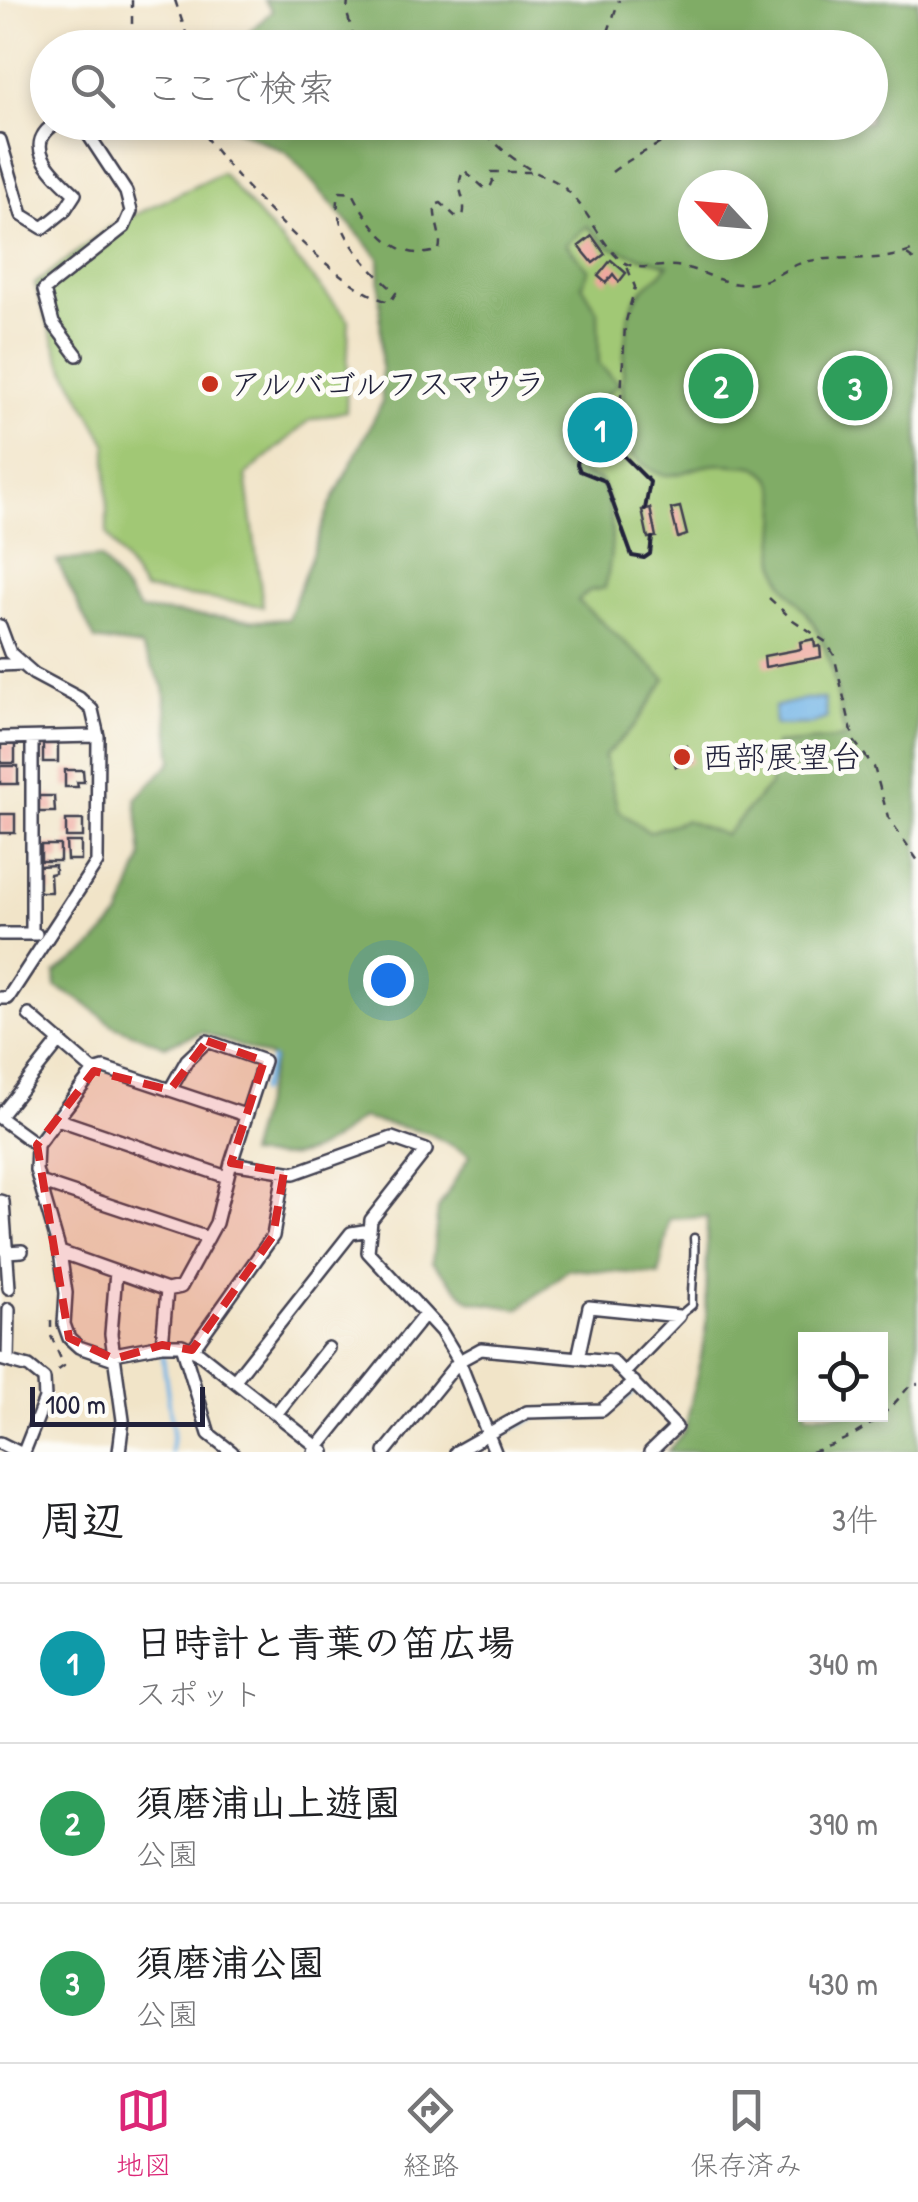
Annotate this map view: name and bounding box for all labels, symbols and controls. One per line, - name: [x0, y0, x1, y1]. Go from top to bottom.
- search box: [30, 30, 888, 140]
- icon: search: [65, 58, 120, 113]
- text: ここで検索: [145, 61, 335, 113]
- north arrow: [678, 170, 768, 260]
- pin: 2: [688, 348, 754, 424]
- pin: 3: [822, 350, 888, 426]
- place label: アルバゴルフスマウラ: [230, 362, 546, 405]
- marker: アルバゴルフスマウラ: [199, 373, 221, 395]
- pin: 1: [568, 392, 632, 468]
- place label: 西部展望台: [702, 735, 862, 778]
- marker: 西部展望台: [671, 746, 693, 768]
- your location: [363, 955, 414, 1006]
- map controls: [798, 1332, 888, 1422]
- button: locate: [798, 1332, 888, 1422]
- scale bar: [30, 1382, 205, 1426]
- text: 100 m: [45, 1385, 106, 1423]
- text: 周辺: [40, 1491, 124, 1548]
- text: 3件: [832, 1498, 878, 1541]
- text: 日時計と青葉の笛広場: [135, 1616, 515, 1668]
- text: 1: [67, 1642, 78, 1685]
- text: 340 m: [808, 1642, 878, 1685]
- text: スポット: [135, 1672, 263, 1715]
- text: 須磨浦山上遊園: [135, 1776, 401, 1828]
- text: 2: [65, 1802, 80, 1845]
- text: 390 m: [808, 1802, 878, 1845]
- text: 公園: [135, 1832, 199, 1875]
- text: 須磨浦公園: [135, 1936, 325, 1988]
- text: 3: [65, 1962, 80, 2005]
- text: 430 m: [808, 1962, 878, 2005]
- text: 公園: [135, 1992, 199, 2035]
- tab: 地図: [116, 2083, 172, 2184]
- tab: 経路: [403, 2083, 459, 2184]
- tab: 保存済み: [690, 2083, 802, 2184]

